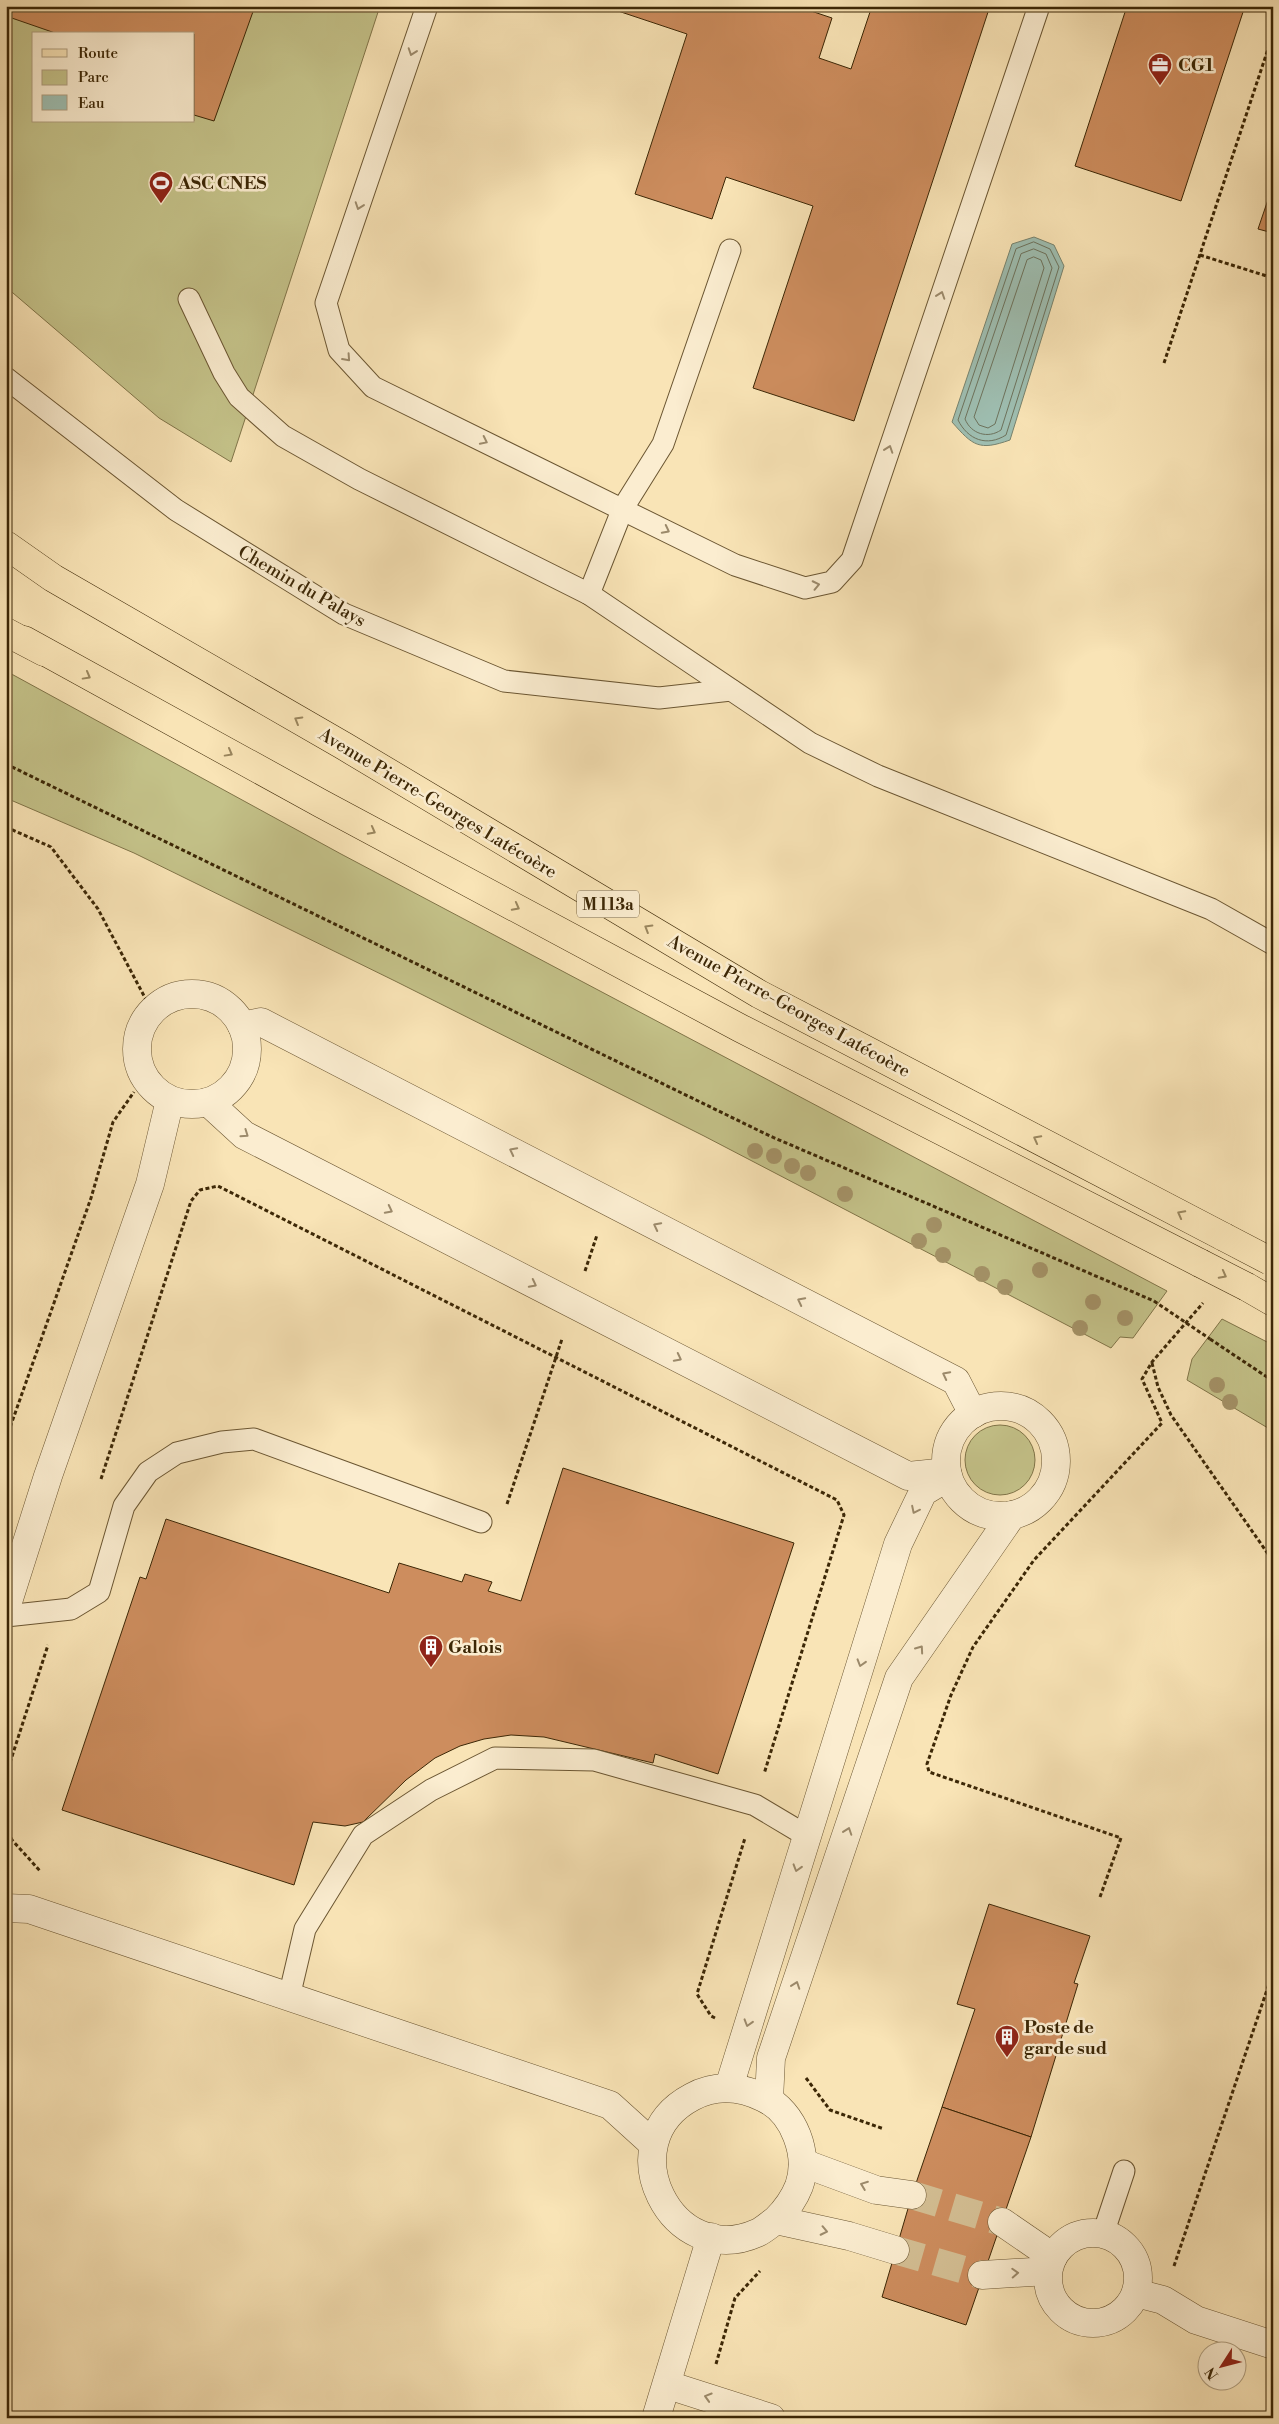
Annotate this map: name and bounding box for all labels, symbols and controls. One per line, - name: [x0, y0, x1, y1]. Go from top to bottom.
- legend: [32, 32, 195, 122]
- text: Route: [78, 44, 118, 63]
- one-way arrow: [407, 48, 417, 56]
- office icon: CG1: [1147, 52, 1173, 86]
- place label: CG1: [1178, 54, 1214, 77]
- text: Parc: [78, 68, 109, 87]
- text: Eau: [78, 94, 105, 113]
- sports icon: ASC CNES: [148, 170, 174, 204]
- place label: ASC CNES: [177, 172, 267, 195]
- one-way arrow: [355, 201, 365, 210]
- one-way arrow: [935, 291, 945, 300]
- one-way arrow: [341, 353, 350, 362]
- one-way arrow: [479, 435, 488, 445]
- one-way arrow: [883, 445, 893, 454]
- one-way arrow: [661, 524, 670, 534]
- street label: Chemin du Palays: [234, 540, 370, 632]
- one-way arrow: [812, 581, 821, 591]
- one-way arrow: [81, 670, 90, 680]
- one-way arrow: [295, 716, 304, 726]
- street label: Avenue Pierre-Georges Latécoère: [314, 722, 561, 884]
- one-way arrow: [224, 747, 233, 757]
- one-way arrow: [367, 825, 376, 835]
- road number: M 113a: [577, 891, 639, 918]
- one-way arrow: [510, 901, 519, 911]
- one-way arrow: [645, 924, 654, 934]
- street label: Avenue Pierre-Georges Latécoère: [662, 929, 914, 1083]
- one-way arrow: [239, 1128, 249, 1137]
- one-way arrow: [1033, 1135, 1042, 1145]
- one-way arrow: [509, 1147, 518, 1157]
- one-way arrow: [383, 1204, 392, 1214]
- one-way arrow: [1177, 1210, 1186, 1220]
- one-way arrow: [653, 1222, 662, 1232]
- one-way arrow: [1218, 1269, 1227, 1279]
- one-way arrow: [528, 1278, 537, 1288]
- one-way arrow: [798, 1297, 807, 1307]
- one-way arrow: [672, 1352, 681, 1362]
- one-way arrow: [942, 1371, 951, 1381]
- one-way arrow: [911, 1504, 921, 1513]
- building icon: Galois: [418, 1634, 444, 1668]
- place label: Galois: [448, 1636, 502, 1659]
- one-way arrow: [914, 1645, 923, 1654]
- one-way arrow: [857, 1658, 867, 1666]
- one-way arrow: [842, 1828, 852, 1836]
- one-way arrow: [792, 1863, 802, 1871]
- one-way arrow: [790, 1982, 800, 1990]
- place label: Poste de garde sud: [1024, 2016, 1107, 2060]
- one-way arrow: [744, 2018, 754, 2027]
- building icon: Poste de garde sud: [994, 2024, 1020, 2058]
- one-way arrow: [860, 2181, 869, 2191]
- one-way arrow: [819, 2225, 828, 2235]
- one-way arrow: [1012, 2267, 1020, 2278]
- north arrow: [1196, 2342, 1246, 2392]
- text: N: [1202, 2363, 1223, 2383]
- one-way arrow: [705, 2393, 713, 2403]

